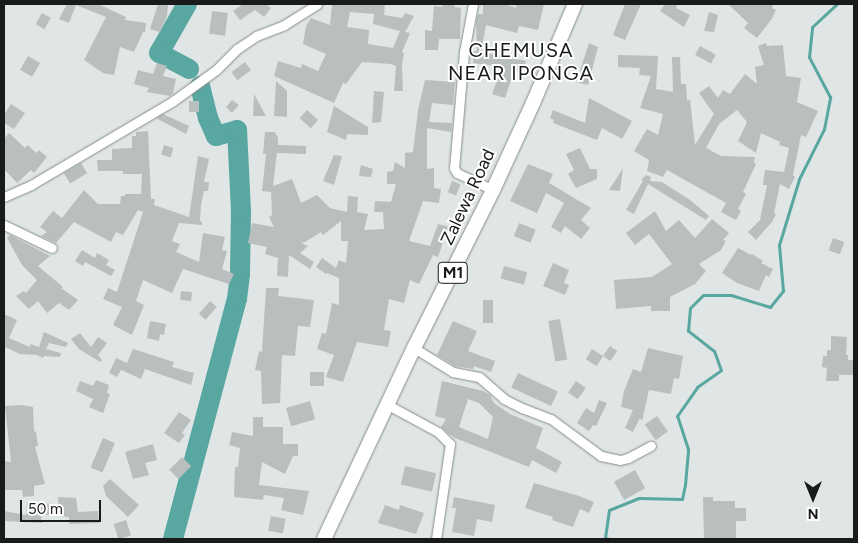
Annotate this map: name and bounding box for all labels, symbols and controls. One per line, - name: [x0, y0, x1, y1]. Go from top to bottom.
- district label: CHEMUSA NEAR IPONGA: [447, 39, 595, 86]
- street label: Zalewa Road: [436, 146, 500, 248]
- road number: M1: [437, 260, 469, 286]
- north arrow: [788, 473, 838, 523]
- scale bar: [22, 490, 104, 522]
- text: 50 m: [28, 500, 63, 518]
- text: N: [808, 505, 818, 522]

